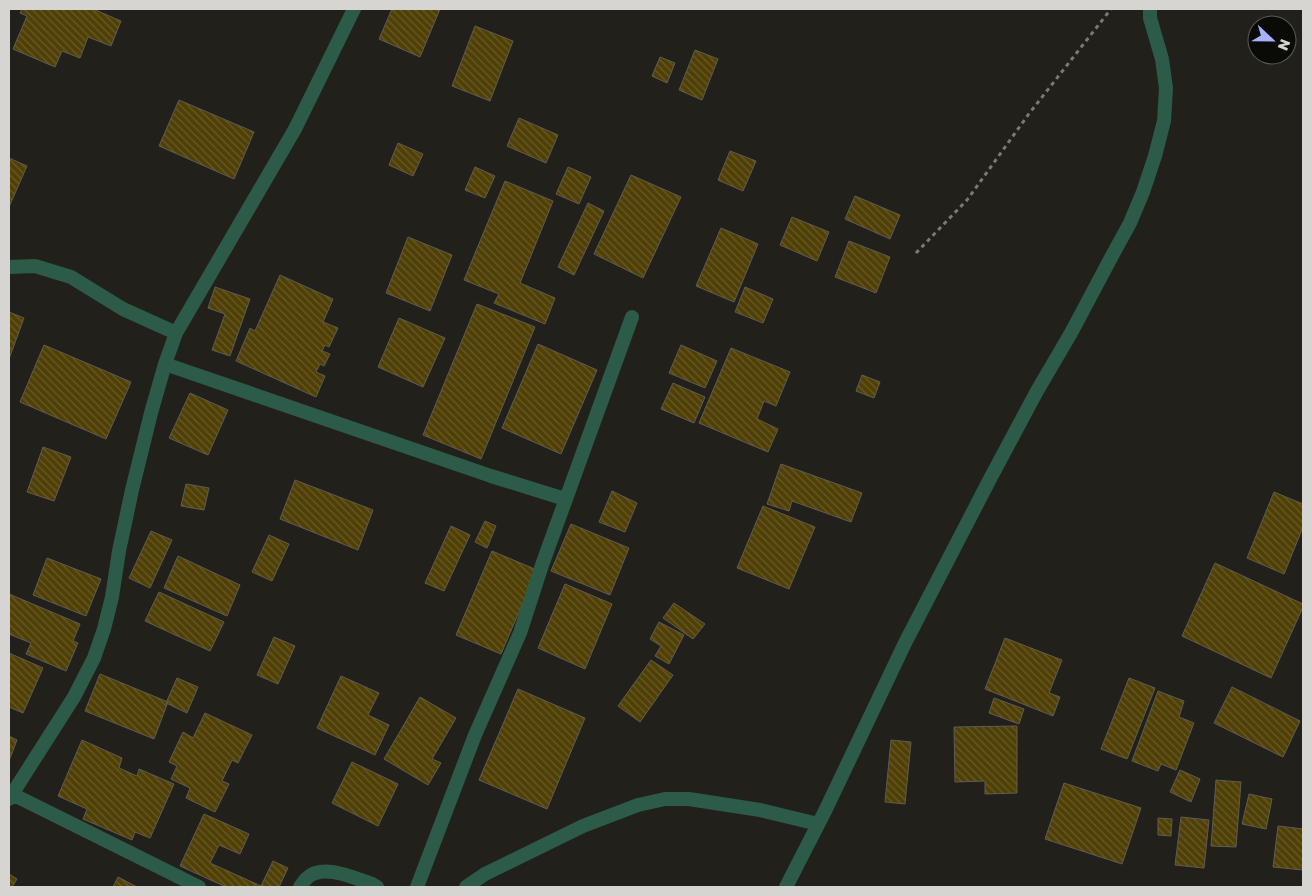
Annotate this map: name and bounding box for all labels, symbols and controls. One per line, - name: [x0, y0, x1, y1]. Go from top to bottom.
- north arrow: [1247, 15, 1297, 65]
- text: N: [1275, 37, 1294, 53]

